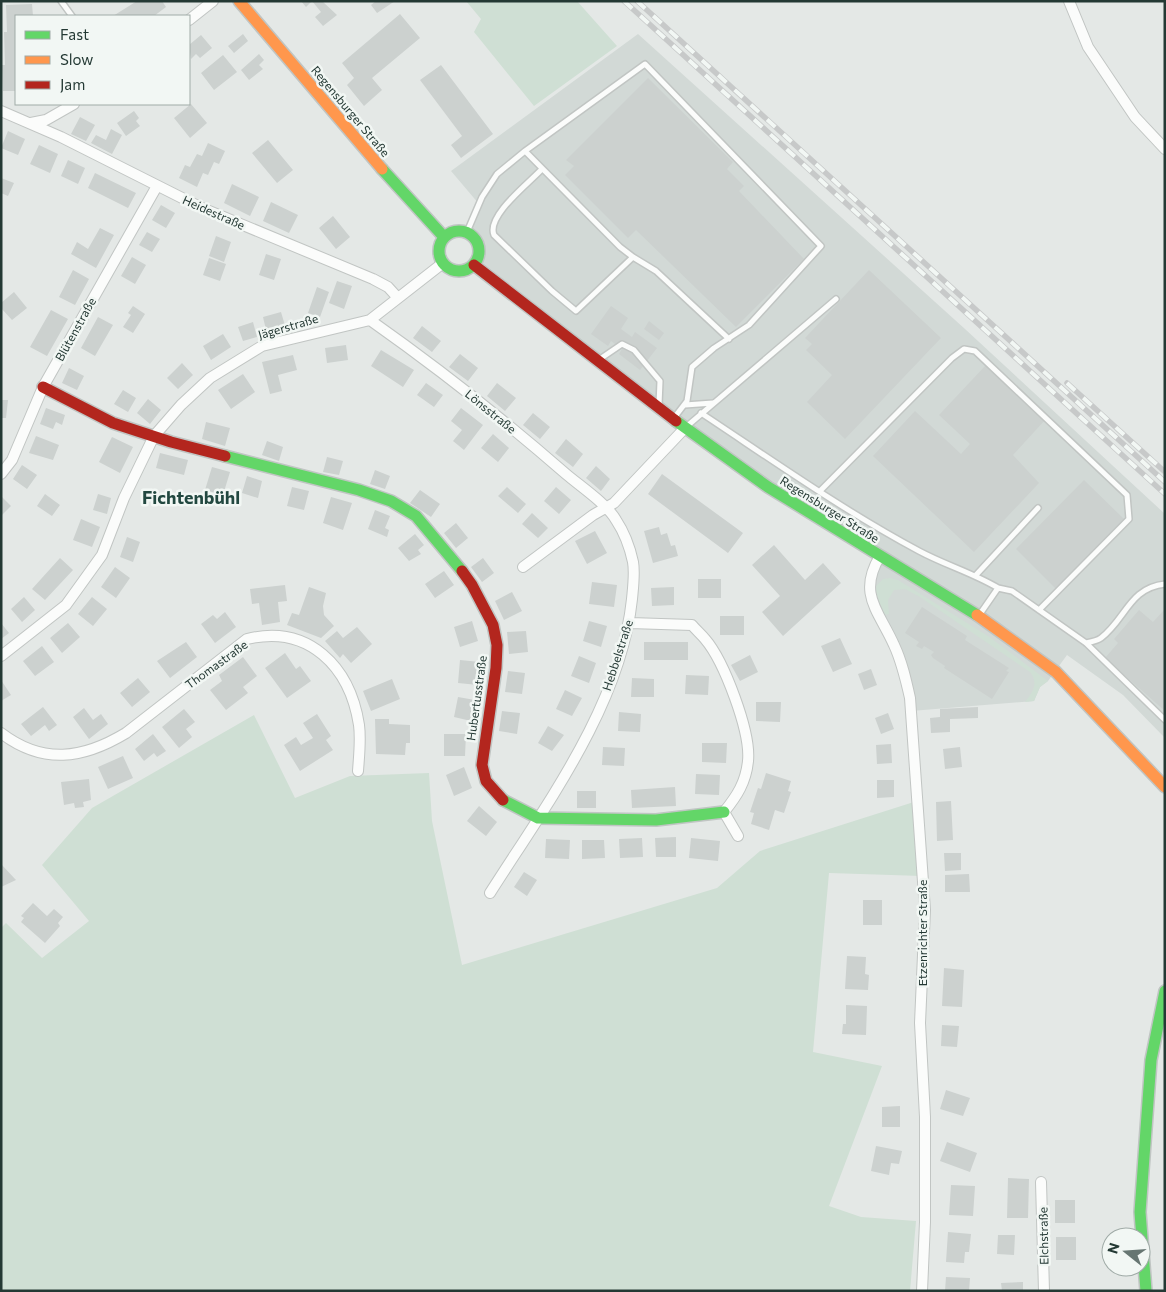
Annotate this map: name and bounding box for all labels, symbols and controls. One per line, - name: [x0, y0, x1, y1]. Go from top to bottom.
- legend: [15, 15, 190, 105]
- text: Fast: [60, 25, 89, 43]
- text: Slow: [60, 50, 93, 68]
- street label: Regensburger Straße: [309, 63, 393, 159]
- text: Jam: [60, 75, 85, 93]
- street label: Heidestraße: [181, 192, 247, 232]
- street label: Blütenstraße: [52, 295, 98, 363]
- street label: Jägerstraße: [256, 311, 320, 342]
- street label: Lönsstraße: [463, 386, 519, 436]
- street label: Regensburger Straße: [778, 473, 882, 545]
- district label: Fichtenbühl: [142, 486, 240, 508]
- street label: Hebbelstraße: [599, 618, 635, 692]
- street label: Thomastraße: [182, 637, 250, 691]
- street label: Hubertusstraße: [463, 654, 489, 742]
- street label: Etzenrichter Straße: [915, 880, 929, 986]
- street label: Elchstraße: [1035, 1207, 1051, 1265]
- north arrow: [1101, 1227, 1151, 1277]
- text: N: [1103, 1241, 1123, 1256]

